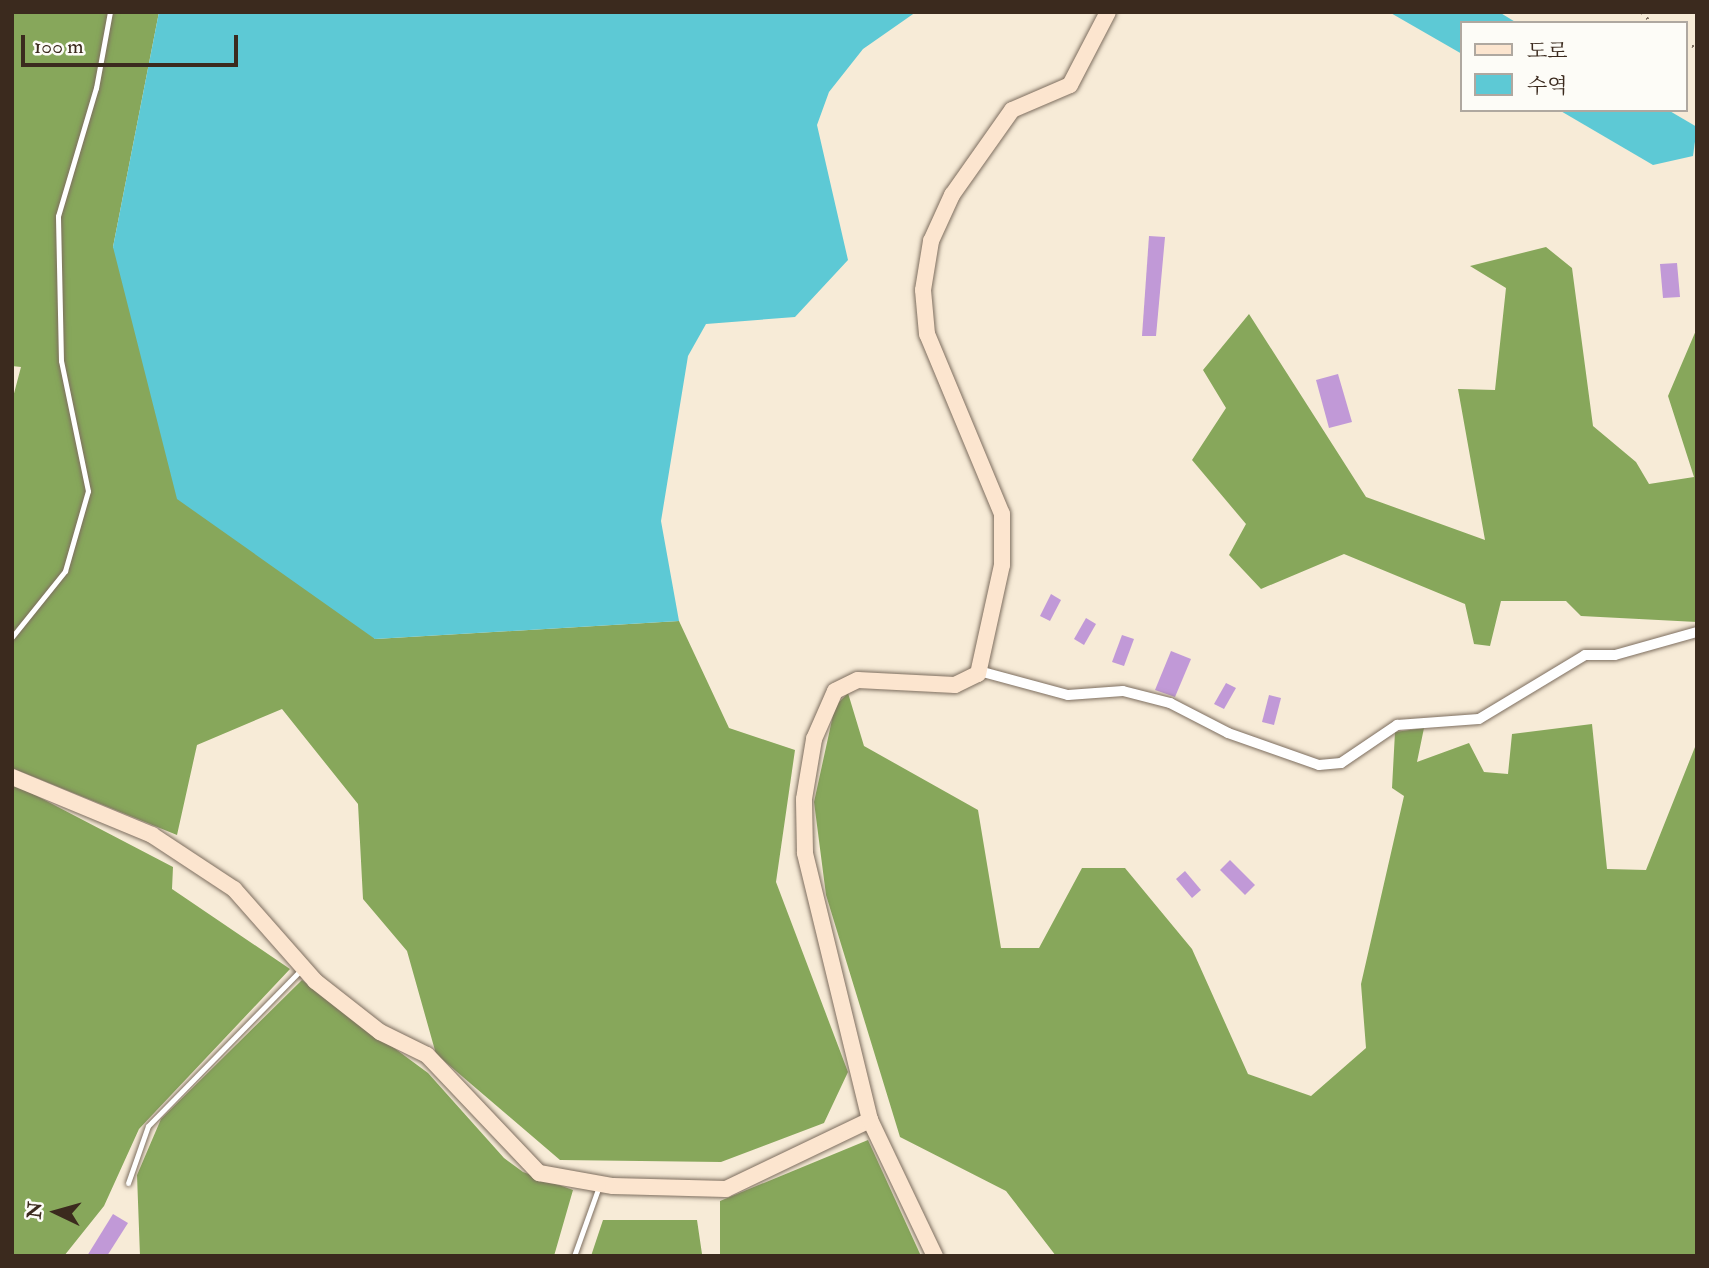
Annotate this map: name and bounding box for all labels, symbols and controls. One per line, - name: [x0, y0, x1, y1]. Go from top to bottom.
- scale bar: [24, 21, 242, 65]
- legend: [1460, 21, 1688, 112]
- text: 100 m: [34, 33, 84, 60]
- text: 도로: [1527, 38, 1568, 65]
- text: 수역: [1527, 73, 1568, 100]
- north arrow: [21, 1177, 91, 1247]
- text: N: [22, 1201, 48, 1220]

